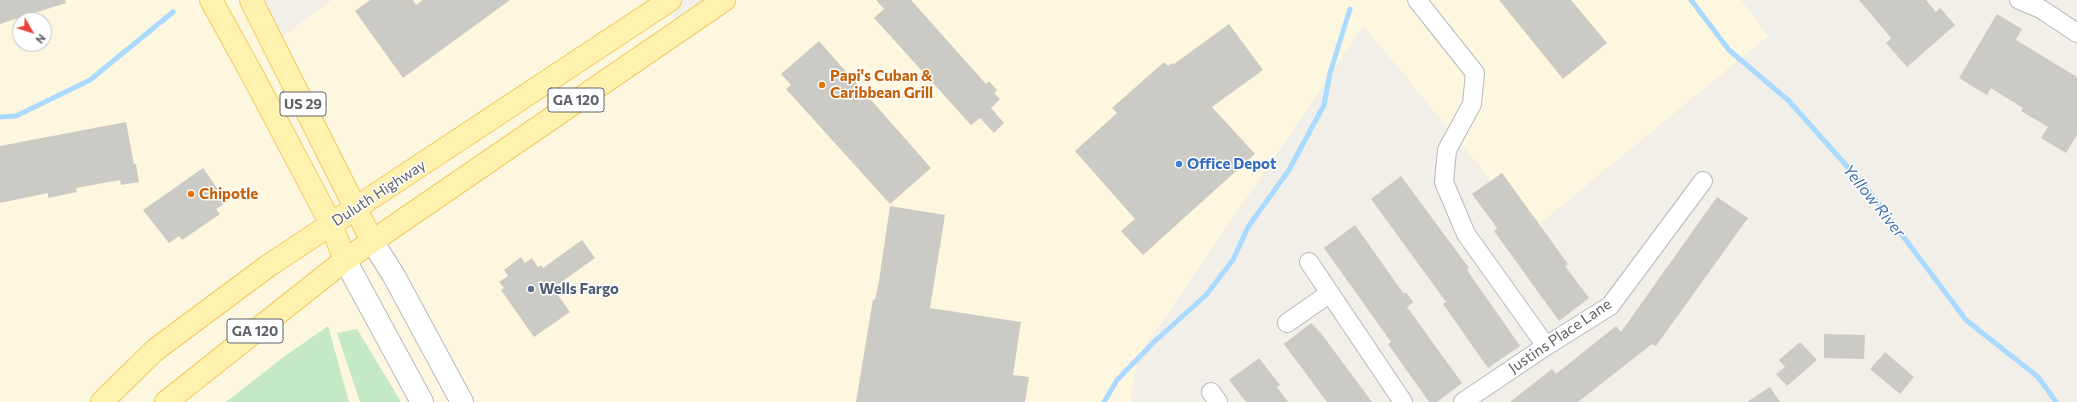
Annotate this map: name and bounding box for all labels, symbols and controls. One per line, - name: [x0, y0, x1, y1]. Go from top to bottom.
- north arrow: [12, 12, 52, 52]
- text: N: [33, 32, 49, 47]
- place label: Papi's Cuban & Caribbean Grill: [830, 67, 933, 102]
- marker: Papi's Cuban & Caribbean Grill: [817, 80, 827, 90]
- road number: GA 120: [548, 88, 604, 112]
- road number: US 29: [280, 92, 326, 116]
- place label: Office Depot: [1187, 155, 1276, 173]
- street label: Duluth Highway: [329, 156, 429, 230]
- marker: Office Depot: [1174, 159, 1184, 169]
- water label: Yellow River: [1839, 161, 1909, 241]
- place label: Chipotle: [199, 185, 258, 203]
- marker: Chipotle: [186, 189, 196, 199]
- place label: Wells Fargo: [539, 280, 619, 298]
- marker: Wells Fargo: [526, 284, 536, 294]
- street label: Justins Place Lane: [1505, 295, 1615, 377]
- road number: GA 120: [227, 319, 283, 343]

